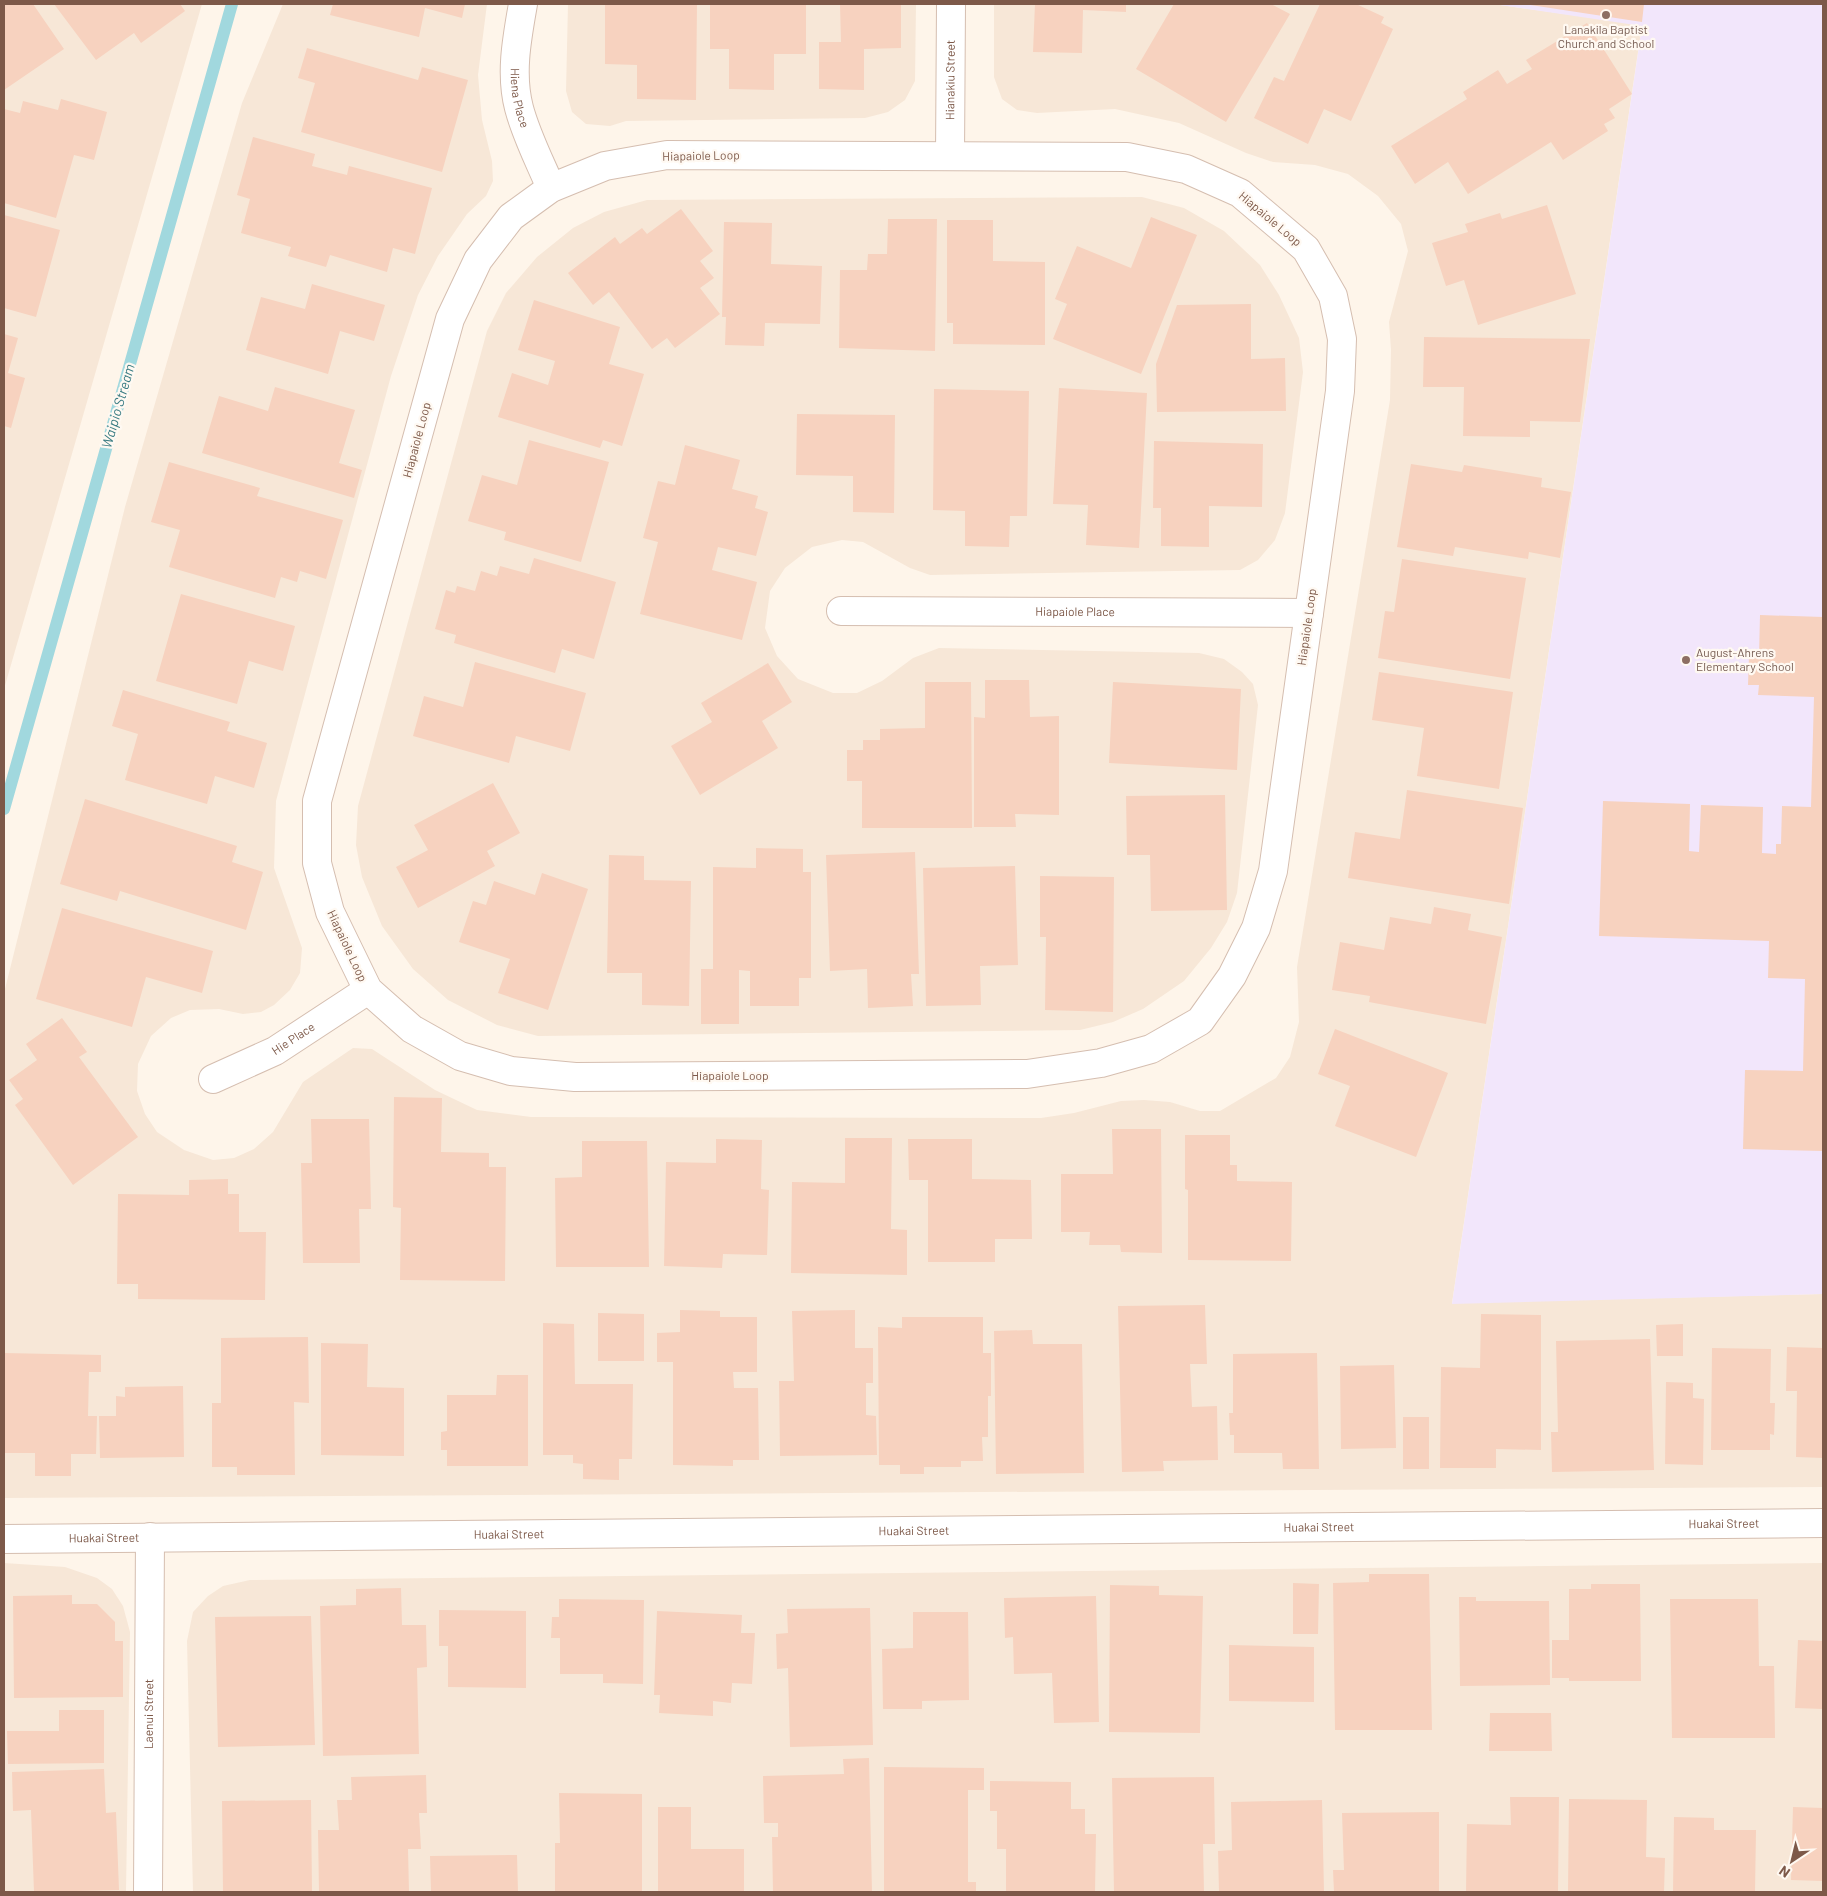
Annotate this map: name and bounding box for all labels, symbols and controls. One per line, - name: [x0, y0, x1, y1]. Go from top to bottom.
- marker: Lanakila Baptist Church and School: [1600, 9, 1612, 21]
- place label: Lanakila Baptist Church and School: [1558, 22, 1654, 50]
- street label: Hianakiu Street: [942, 40, 957, 120]
- street label: Hiena Place: [509, 68, 533, 130]
- street label: Hiapaiole Loop: [662, 147, 740, 163]
- street label: Hiapaiole Loop: [1236, 188, 1305, 248]
- water label: Waipio Stream: [97, 362, 138, 450]
- street label: Hiapaiole Loop: [399, 401, 433, 479]
- street label: Hiapaiole Loop: [1294, 588, 1318, 666]
- street label: Hiapaiole Place: [1035, 604, 1115, 618]
- place label: August-Ahrens Elementary School: [1696, 645, 1794, 673]
- marker: August-Ahrens Elementary School: [1680, 654, 1692, 666]
- street label: Hiapaiole Loop: [325, 908, 371, 984]
- street label: Hie Place: [269, 1019, 317, 1057]
- street label: Hiapaiole Loop: [691, 1068, 769, 1082]
- street label: Huakai Street: [1688, 1516, 1759, 1530]
- street label: Huakai Street: [1284, 1519, 1354, 1534]
- street label: Huakai Street: [879, 1523, 949, 1537]
- street label: Huakai Street: [474, 1526, 544, 1541]
- street label: Huakai Street: [69, 1530, 139, 1544]
- street label: Laenui Street: [141, 1679, 155, 1749]
- north arrow: [1767, 1836, 1817, 1886]
- text: N: [1776, 1862, 1793, 1882]

